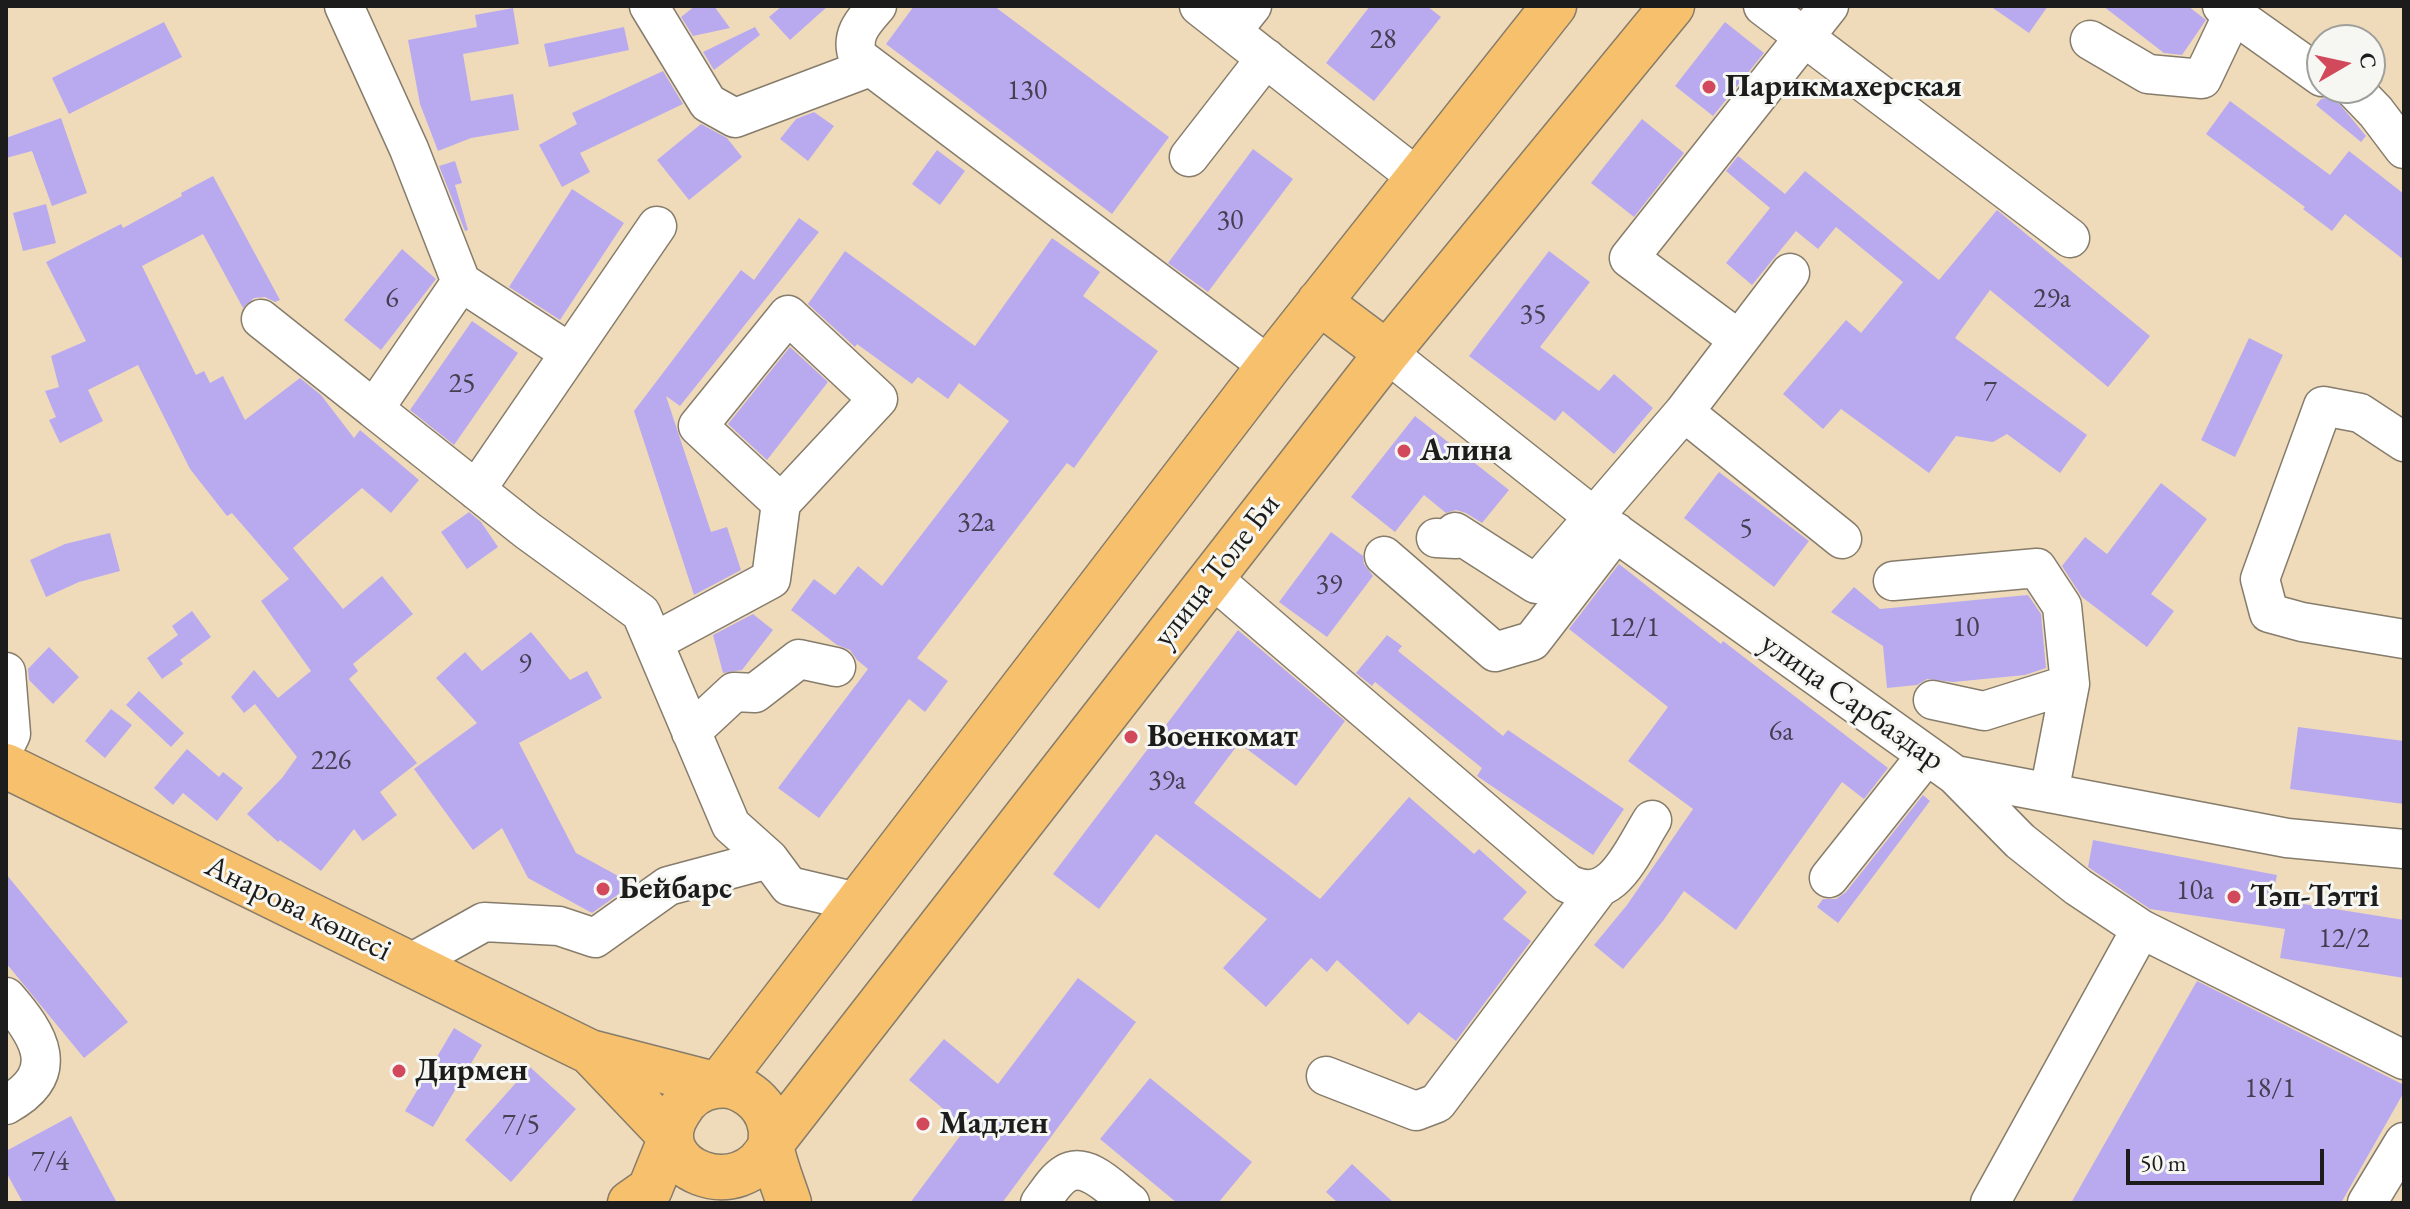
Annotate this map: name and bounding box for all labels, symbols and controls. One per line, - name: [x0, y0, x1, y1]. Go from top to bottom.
- house number: 28: [1370, 23, 1396, 57]
- north arrow: [2306, 24, 2386, 104]
- text: С: [2353, 50, 2384, 70]
- place label: Парикмахерская: [1725, 68, 1962, 106]
- house number: 130: [1007, 74, 1047, 108]
- marker: Парикмахерская: [1700, 78, 1718, 96]
- house number: 30: [1217, 204, 1243, 238]
- house number: 6: [385, 282, 399, 316]
- house number: 29а: [2033, 282, 2071, 316]
- house number: 35: [1520, 298, 1546, 332]
- house number: 25: [449, 367, 475, 401]
- house number: 7: [1983, 375, 1997, 409]
- place label: Алина: [1420, 432, 1512, 470]
- marker: Алина: [1395, 442, 1413, 460]
- street label: улица Толе Би: [1145, 487, 1289, 655]
- house number: 32а: [957, 506, 995, 540]
- house number: 5: [1739, 512, 1753, 546]
- house number: 39: [1316, 568, 1342, 602]
- house number: 12/1: [1608, 611, 1660, 645]
- house number: 10: [1953, 611, 1979, 645]
- street label: улица Сарбаздар: [1753, 624, 1951, 780]
- house number: 9: [518, 647, 532, 681]
- house number: 6а: [1769, 715, 1793, 749]
- place label: Военкомат: [1147, 718, 1298, 756]
- marker: Военкомат: [1122, 728, 1140, 746]
- house number: 226: [311, 744, 351, 778]
- house number: 39а: [1148, 764, 1186, 798]
- street label: Анарова көшесі: [199, 847, 397, 971]
- place label: Бейбарс: [619, 870, 732, 908]
- house number: 10а: [2176, 874, 2214, 908]
- place label: Тәп-Тәтті: [2250, 878, 2379, 916]
- marker: Бейбарс: [594, 880, 612, 898]
- marker: Тәп-Тәтті: [2225, 888, 2243, 906]
- house number: 12/2: [2318, 922, 2370, 956]
- place label: Дирмен: [415, 1052, 528, 1090]
- marker: Дирмен: [390, 1062, 408, 1080]
- house number: 18/1: [2244, 1072, 2296, 1106]
- place label: Мадлен: [939, 1105, 1048, 1143]
- house number: 7/5: [502, 1108, 540, 1142]
- marker: Мадлен: [914, 1115, 932, 1133]
- scale bar: [2130, 1133, 2328, 1183]
- house number: 7/4: [31, 1145, 69, 1179]
- text: 50 m: [2140, 1147, 2187, 1178]

